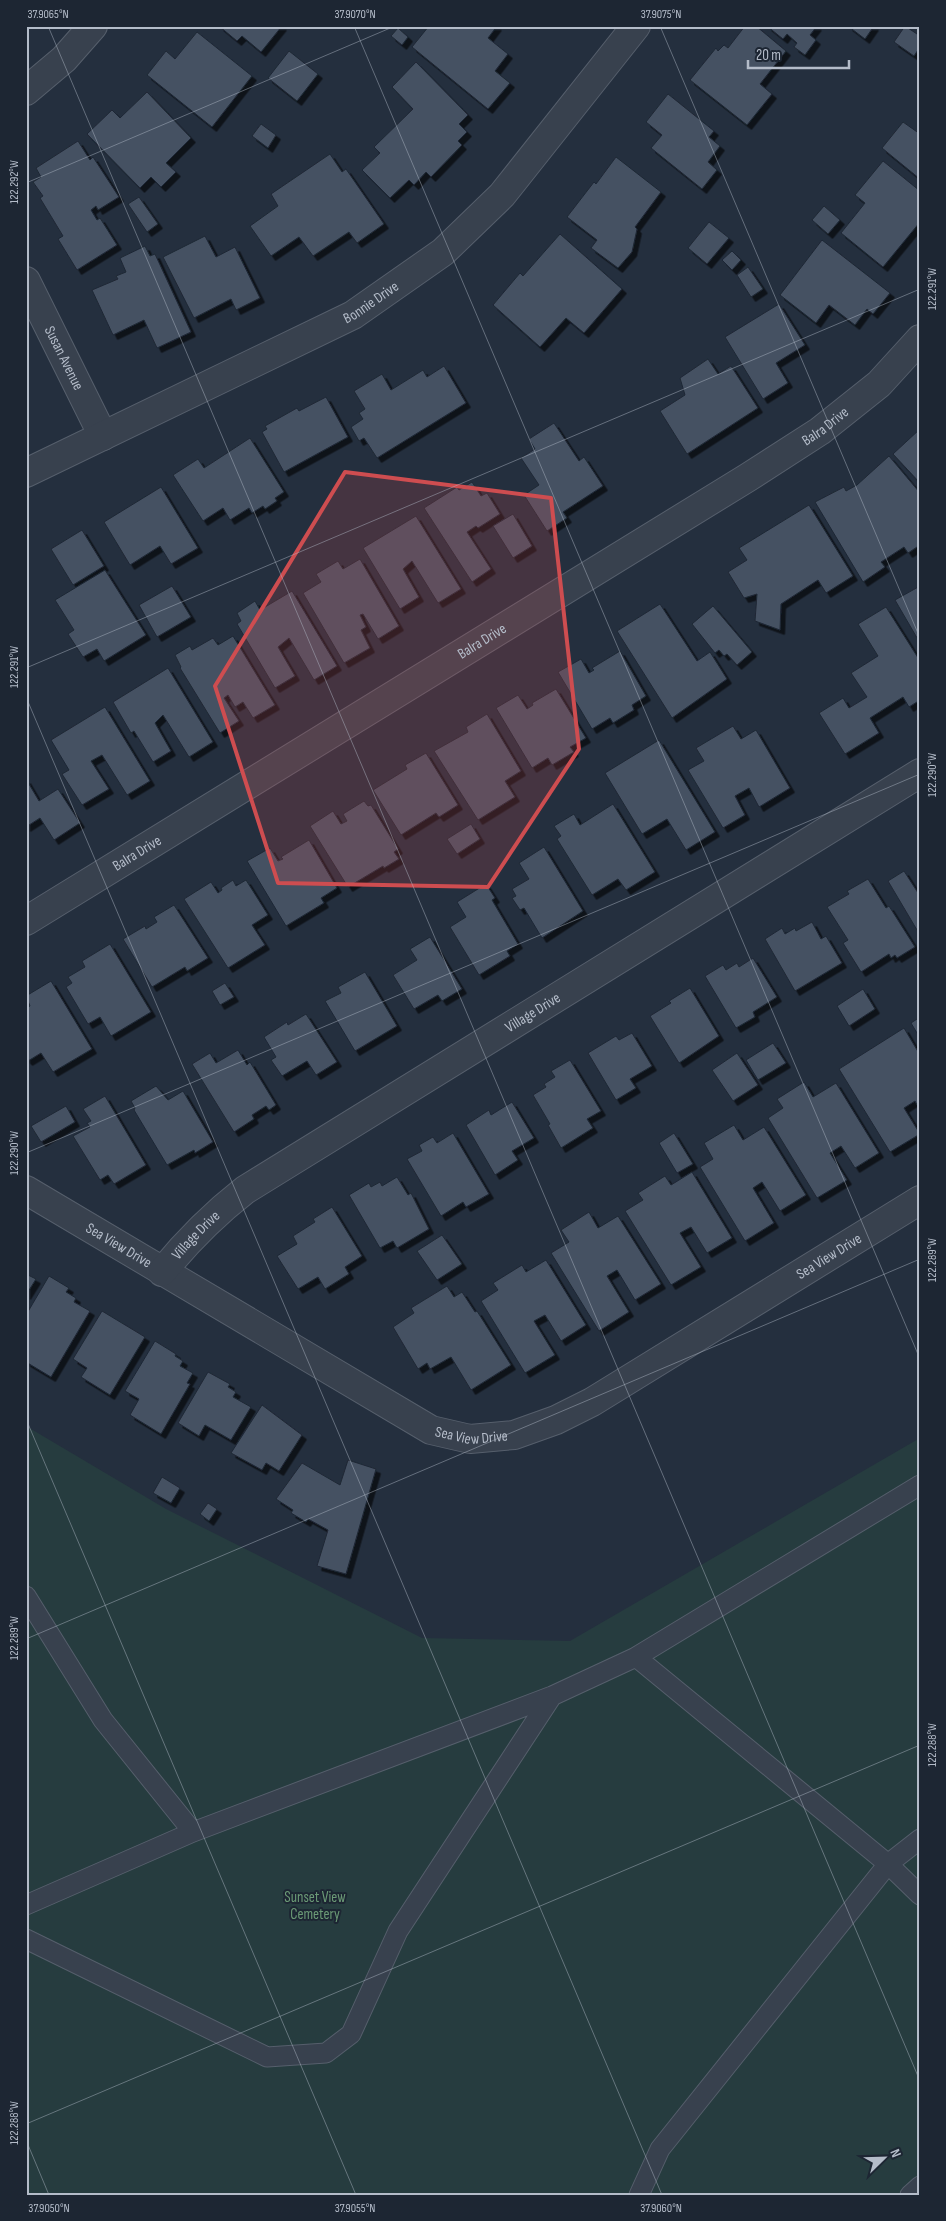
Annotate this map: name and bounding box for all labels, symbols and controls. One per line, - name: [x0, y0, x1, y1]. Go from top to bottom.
- text: 37.9065°N: [27, 7, 69, 22]
- text: 37.9070°N: [334, 7, 376, 22]
- text: 37.9075°N: [641, 7, 681, 22]
- scale bar: [748, 38, 850, 70]
- text: 20 m: [756, 46, 781, 65]
- text: 122.292°W: [7, 160, 22, 204]
- text: 122.291°W: [925, 268, 940, 310]
- street label: Bonnie Drive: [340, 277, 403, 328]
- street label: Susan Avenue: [40, 323, 88, 394]
- street label: Balra Drive: [798, 403, 853, 450]
- street label: Balra Drive: [454, 619, 510, 664]
- text: 122.291°W: [7, 646, 22, 688]
- text: 122.290°W: [925, 753, 940, 797]
- street label: Balra Drive: [109, 831, 165, 876]
- street label: Village Drive: [502, 988, 564, 1037]
- text: 122.290°W: [7, 1131, 22, 1175]
- street label: Village Drive: [168, 1207, 224, 1264]
- street label: Sea View Drive: [82, 1219, 155, 1272]
- street label: Sea View Drive: [793, 1229, 865, 1284]
- text: 122.289°W: [925, 1238, 940, 1282]
- street label: Sea View Drive: [433, 1422, 509, 1449]
- text: 122.289°W: [7, 1616, 22, 1660]
- text: 122.288°W: [925, 1723, 940, 1767]
- park label: Sunset View Cemetery: [284, 1888, 346, 1924]
- text: 122.288°W: [7, 2101, 22, 2145]
- north arrow: [858, 2134, 908, 2184]
- text: N: [886, 2146, 905, 2160]
- text: 37.9050°N: [28, 2201, 70, 2216]
- text: 37.9055°N: [335, 2201, 375, 2216]
- text: 37.9060°N: [640, 2201, 682, 2216]

